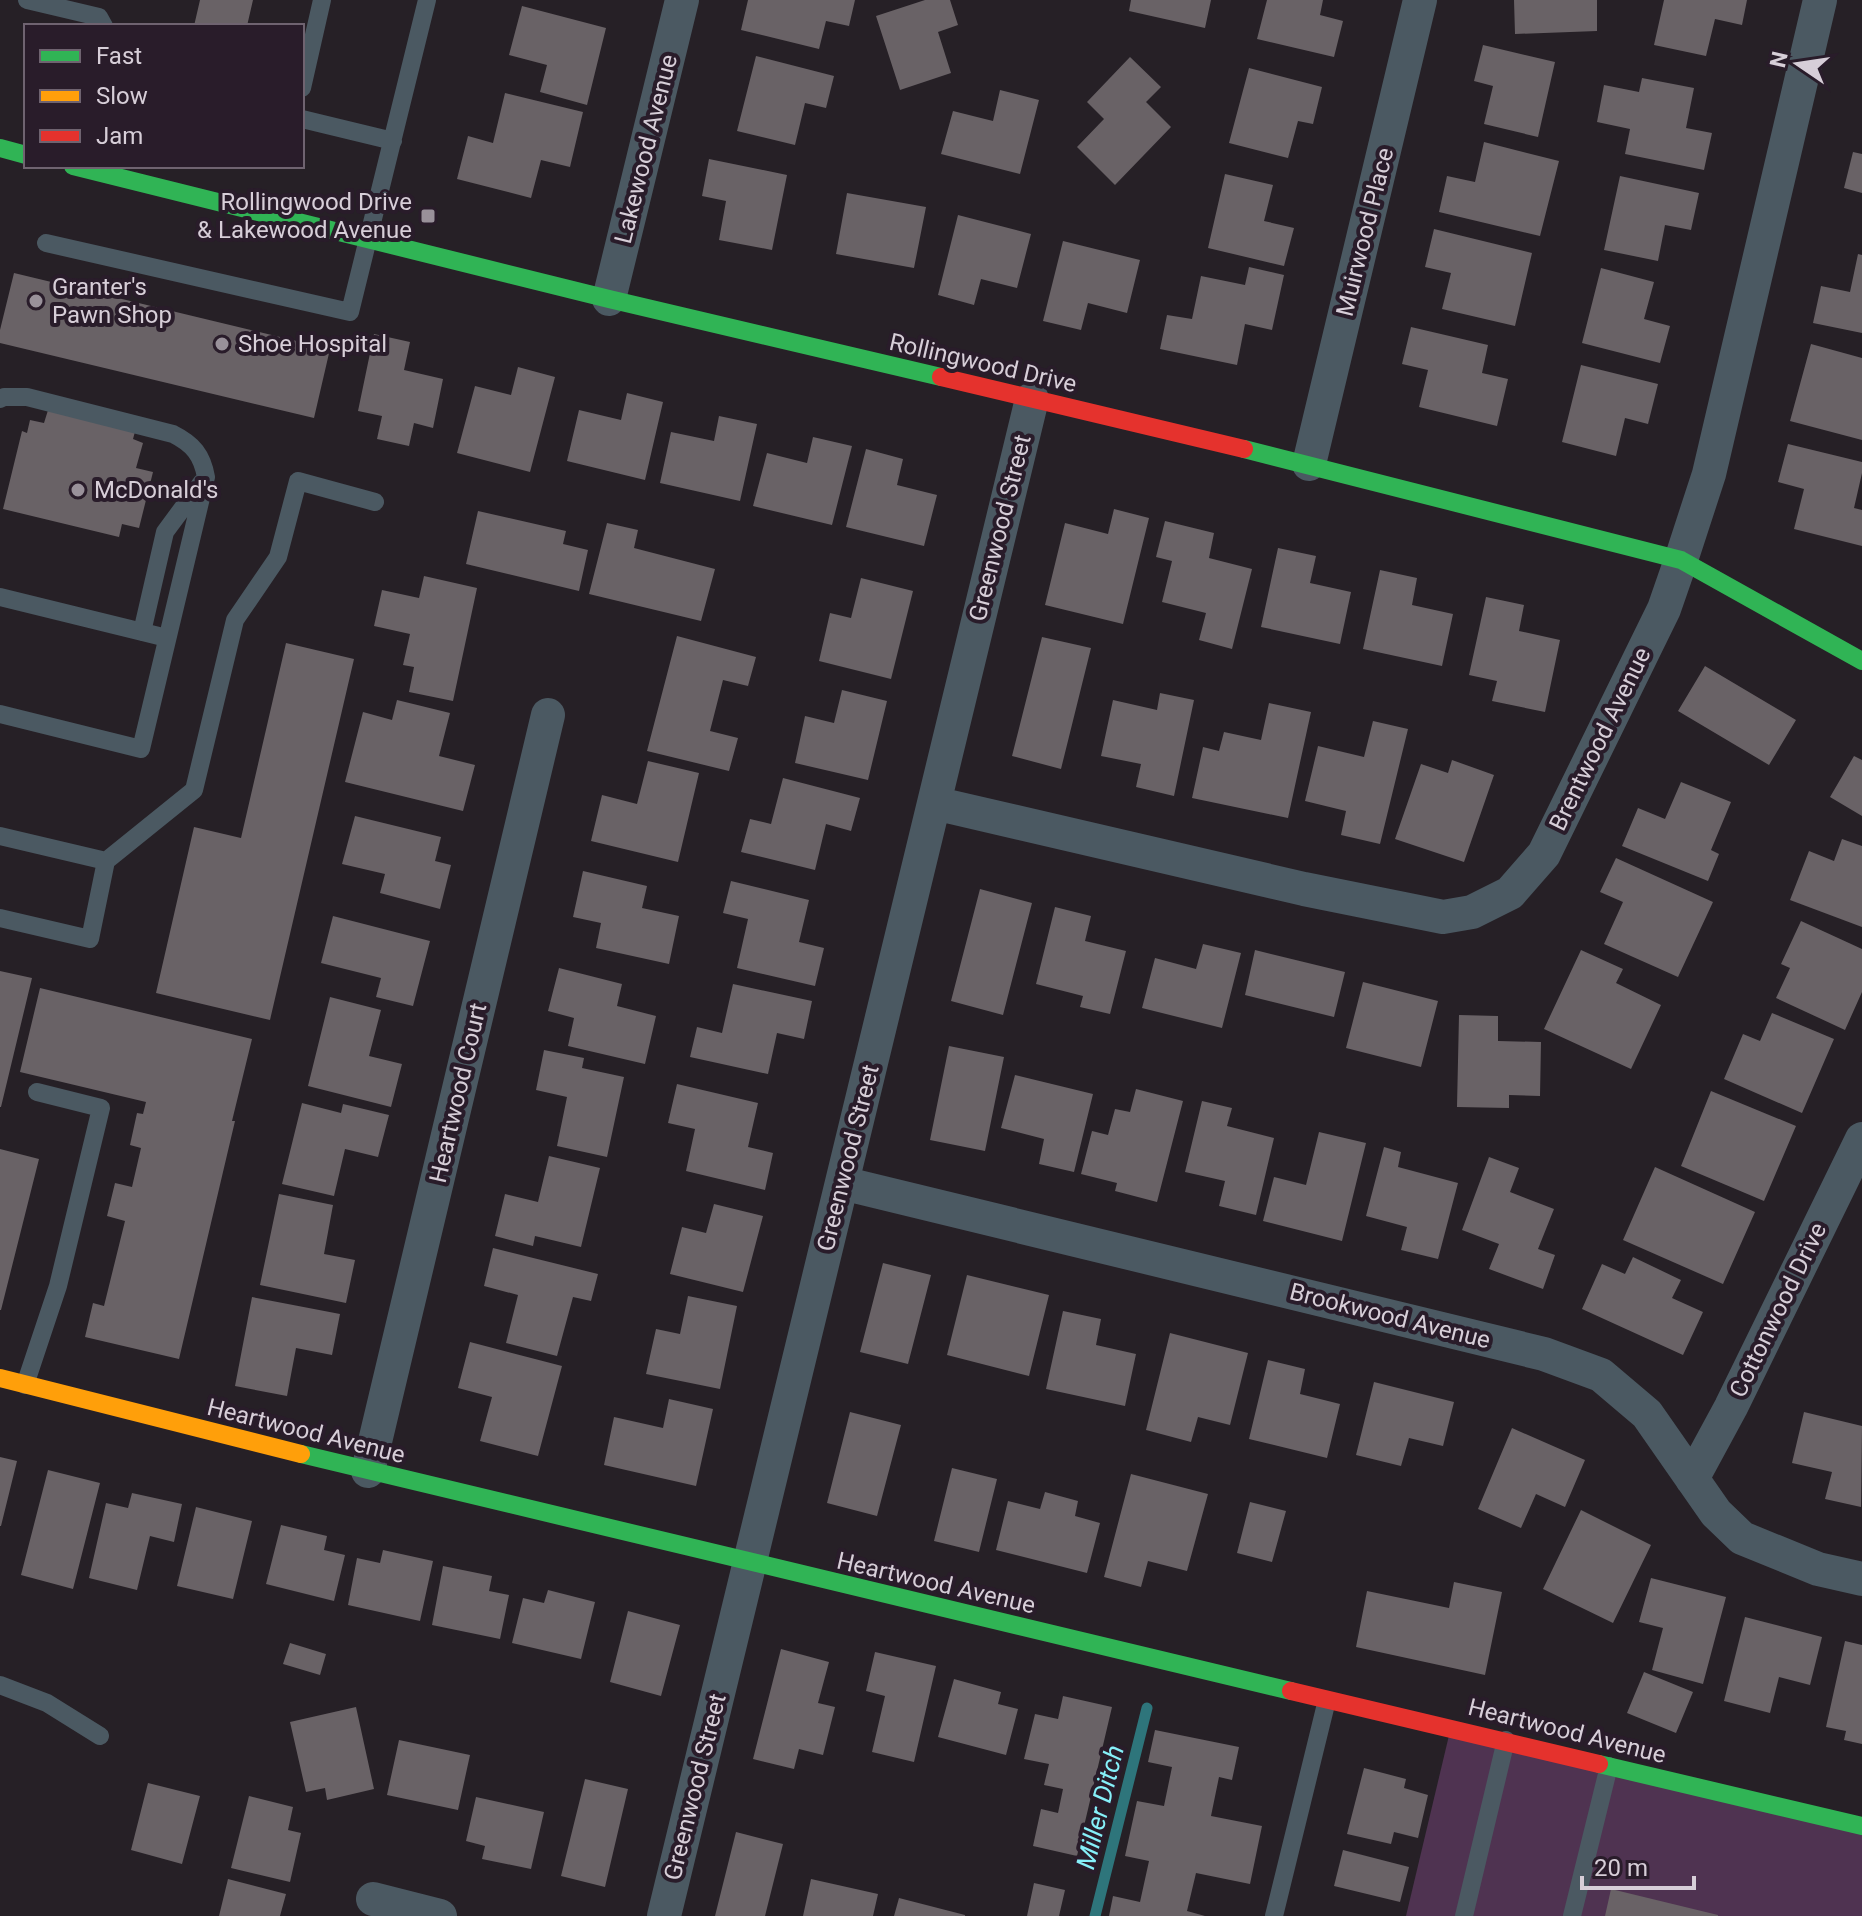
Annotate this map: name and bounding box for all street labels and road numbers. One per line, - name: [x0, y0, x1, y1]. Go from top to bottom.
- street label: Lakewood Avenue: [609, 51, 683, 247]
- street label: Muirwood Place: [1331, 145, 1399, 319]
- street label: Rollingwood Drive: [887, 328, 1079, 398]
- street label: Greenwood Street: [963, 432, 1037, 624]
- street label: Brentwood Avenue: [1544, 643, 1656, 835]
- street label: Heartwood Court: [424, 1000, 492, 1186]
- street label: Greenwood Street: [811, 1062, 885, 1254]
- street label: Cottonwood Drive: [1724, 1218, 1832, 1402]
- street label: Brookwood Avenue: [1287, 1278, 1493, 1354]
- street label: Heartwood Avenue: [204, 1393, 408, 1469]
- street label: Heartwood Avenue: [834, 1547, 1038, 1619]
- street label: Greenwood Street: [658, 1691, 732, 1883]
- street label: Heartwood Avenue: [1465, 1693, 1669, 1769]

